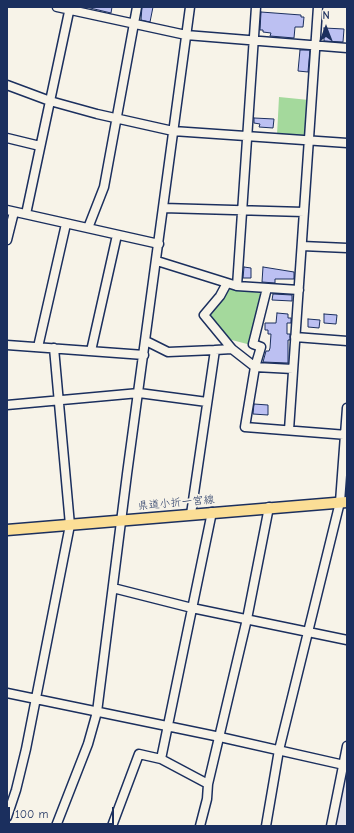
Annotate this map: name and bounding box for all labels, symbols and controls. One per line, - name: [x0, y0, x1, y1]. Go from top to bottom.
- north arrow: [306, 8, 346, 48]
- text: N: [322, 9, 330, 22]
- street label: 県道小折一宮線: [137, 493, 215, 513]
- scale bar: [10, 799, 116, 825]
- text: 100 m: [15, 807, 48, 821]

